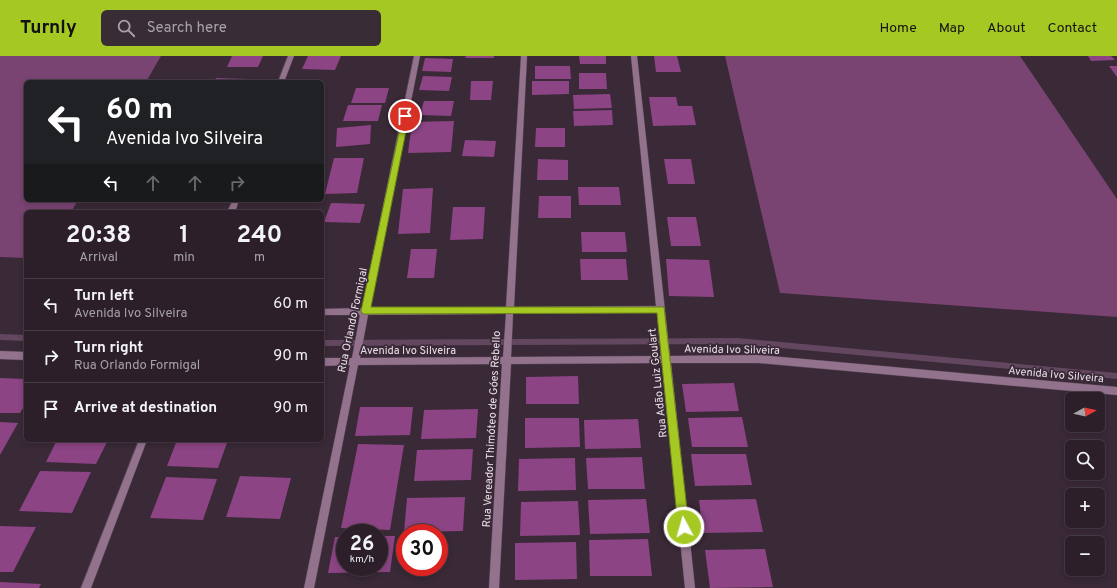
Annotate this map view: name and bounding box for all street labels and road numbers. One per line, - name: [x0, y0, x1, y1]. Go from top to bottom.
- street label: Rua Orlando Formigal: [335, 267, 371, 374]
- street label: Rua Adão Luiz Goulart: [645, 327, 671, 438]
- street label: Rua Vereador Thimóteo de Góes Rebello: [480, 330, 504, 528]
- street label: Avenida Ivo Silveira: [684, 342, 780, 358]
- street label: Avenida Ivo Silveira: [360, 344, 456, 358]
- street label: Avenida Ivo Silveira: [1008, 364, 1104, 386]

